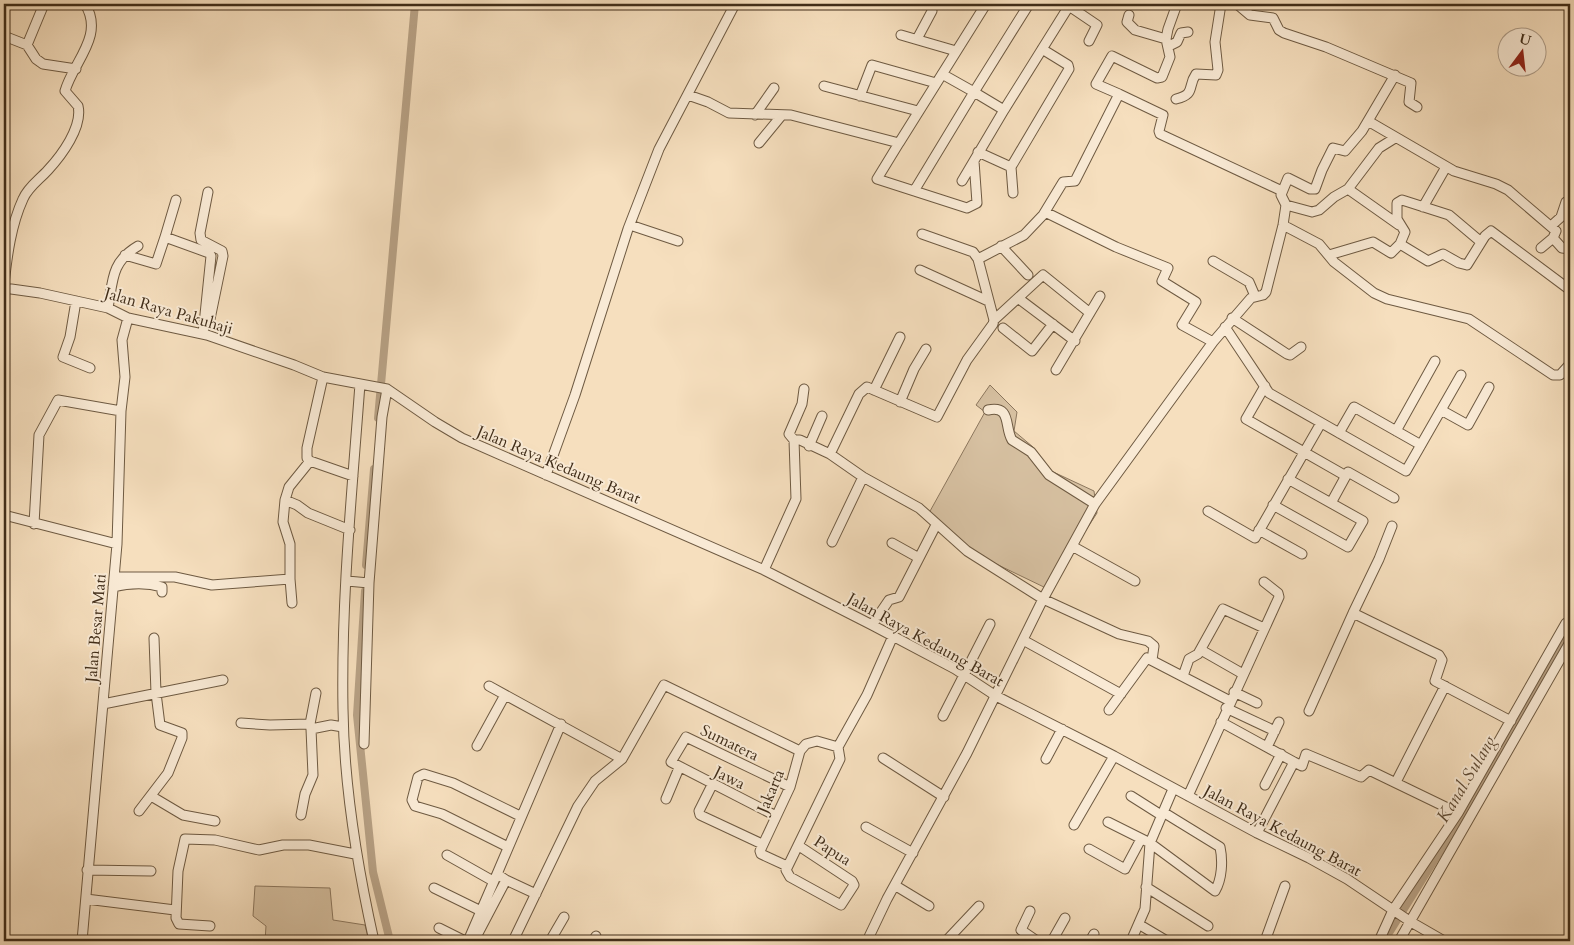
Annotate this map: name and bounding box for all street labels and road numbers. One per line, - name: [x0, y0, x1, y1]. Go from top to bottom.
- street label: Jalan Raya Pakuhaji: [100, 282, 236, 340]
- street label: Jalan Raya Kedaung Barat: [472, 420, 644, 509]
- street label: Jalan Besar Mati: [80, 572, 112, 685]
- street label: Jalan Raya Kedaung Barat: [842, 587, 1008, 692]
- street label: Sumatera: [697, 719, 762, 766]
- street label: Jawa: [709, 760, 749, 795]
- street label: Jakarta: [751, 766, 790, 819]
- street label: Jalan Raya Kedaung Barat: [1198, 779, 1365, 882]
- street label: Papua: [809, 831, 856, 871]

